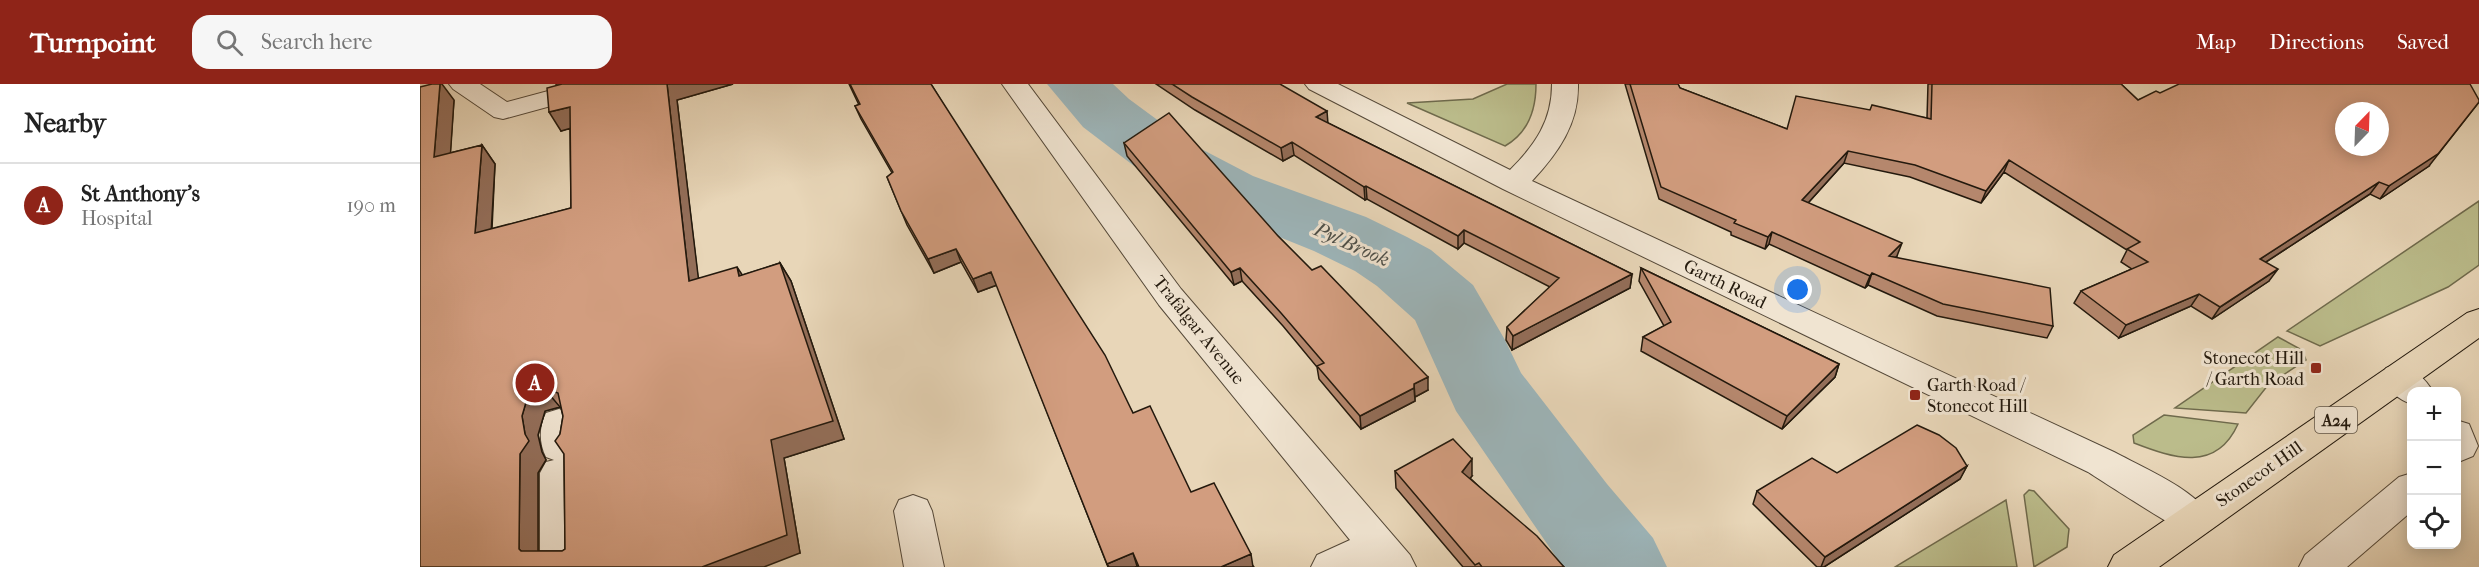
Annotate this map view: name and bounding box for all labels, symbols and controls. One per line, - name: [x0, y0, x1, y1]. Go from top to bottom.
- search box: [192, 15, 612, 69]
- text: Turnpoint: [30, 26, 156, 59]
- icon: search: [213, 26, 246, 59]
- text: Search here: [261, 29, 372, 55]
- text: Map: [2196, 30, 2236, 54]
- text: Directions: [2269, 30, 2364, 54]
- text: Saved: [2397, 30, 2449, 54]
- north arrow: [2335, 102, 2389, 156]
- text: Nearby: [24, 108, 106, 139]
- text: St Anthony's: [81, 181, 200, 207]
- text: A: [37, 194, 50, 217]
- text: 190 m: [346, 194, 396, 217]
- text: Hospital: [81, 207, 153, 230]
- water label: Pyl Brook: [1310, 217, 1393, 271]
- street label: Garth Road: [1680, 255, 1770, 314]
- street label: Trafalgar Avenue: [1148, 272, 1249, 389]
- your location: [1783, 275, 1812, 304]
- place label: Stonecot Hill / Garth Road: [2203, 348, 2304, 390]
- pin: A: [516, 360, 554, 406]
- marker: Stonecot Hill / Garth Road: [2309, 361, 2323, 375]
- place label: Garth Road / Stonecot Hill: [1927, 375, 2028, 417]
- map controls: [2407, 387, 2461, 549]
- button: +: [2407, 387, 2461, 441]
- marker: Garth Road / Stonecot Hill: [1908, 388, 1922, 402]
- road number: A24: [2315, 407, 2357, 433]
- street label: Stonecot Hill: [2212, 437, 2307, 512]
- button: −: [2407, 441, 2461, 495]
- button: locate: [2407, 495, 2461, 549]

